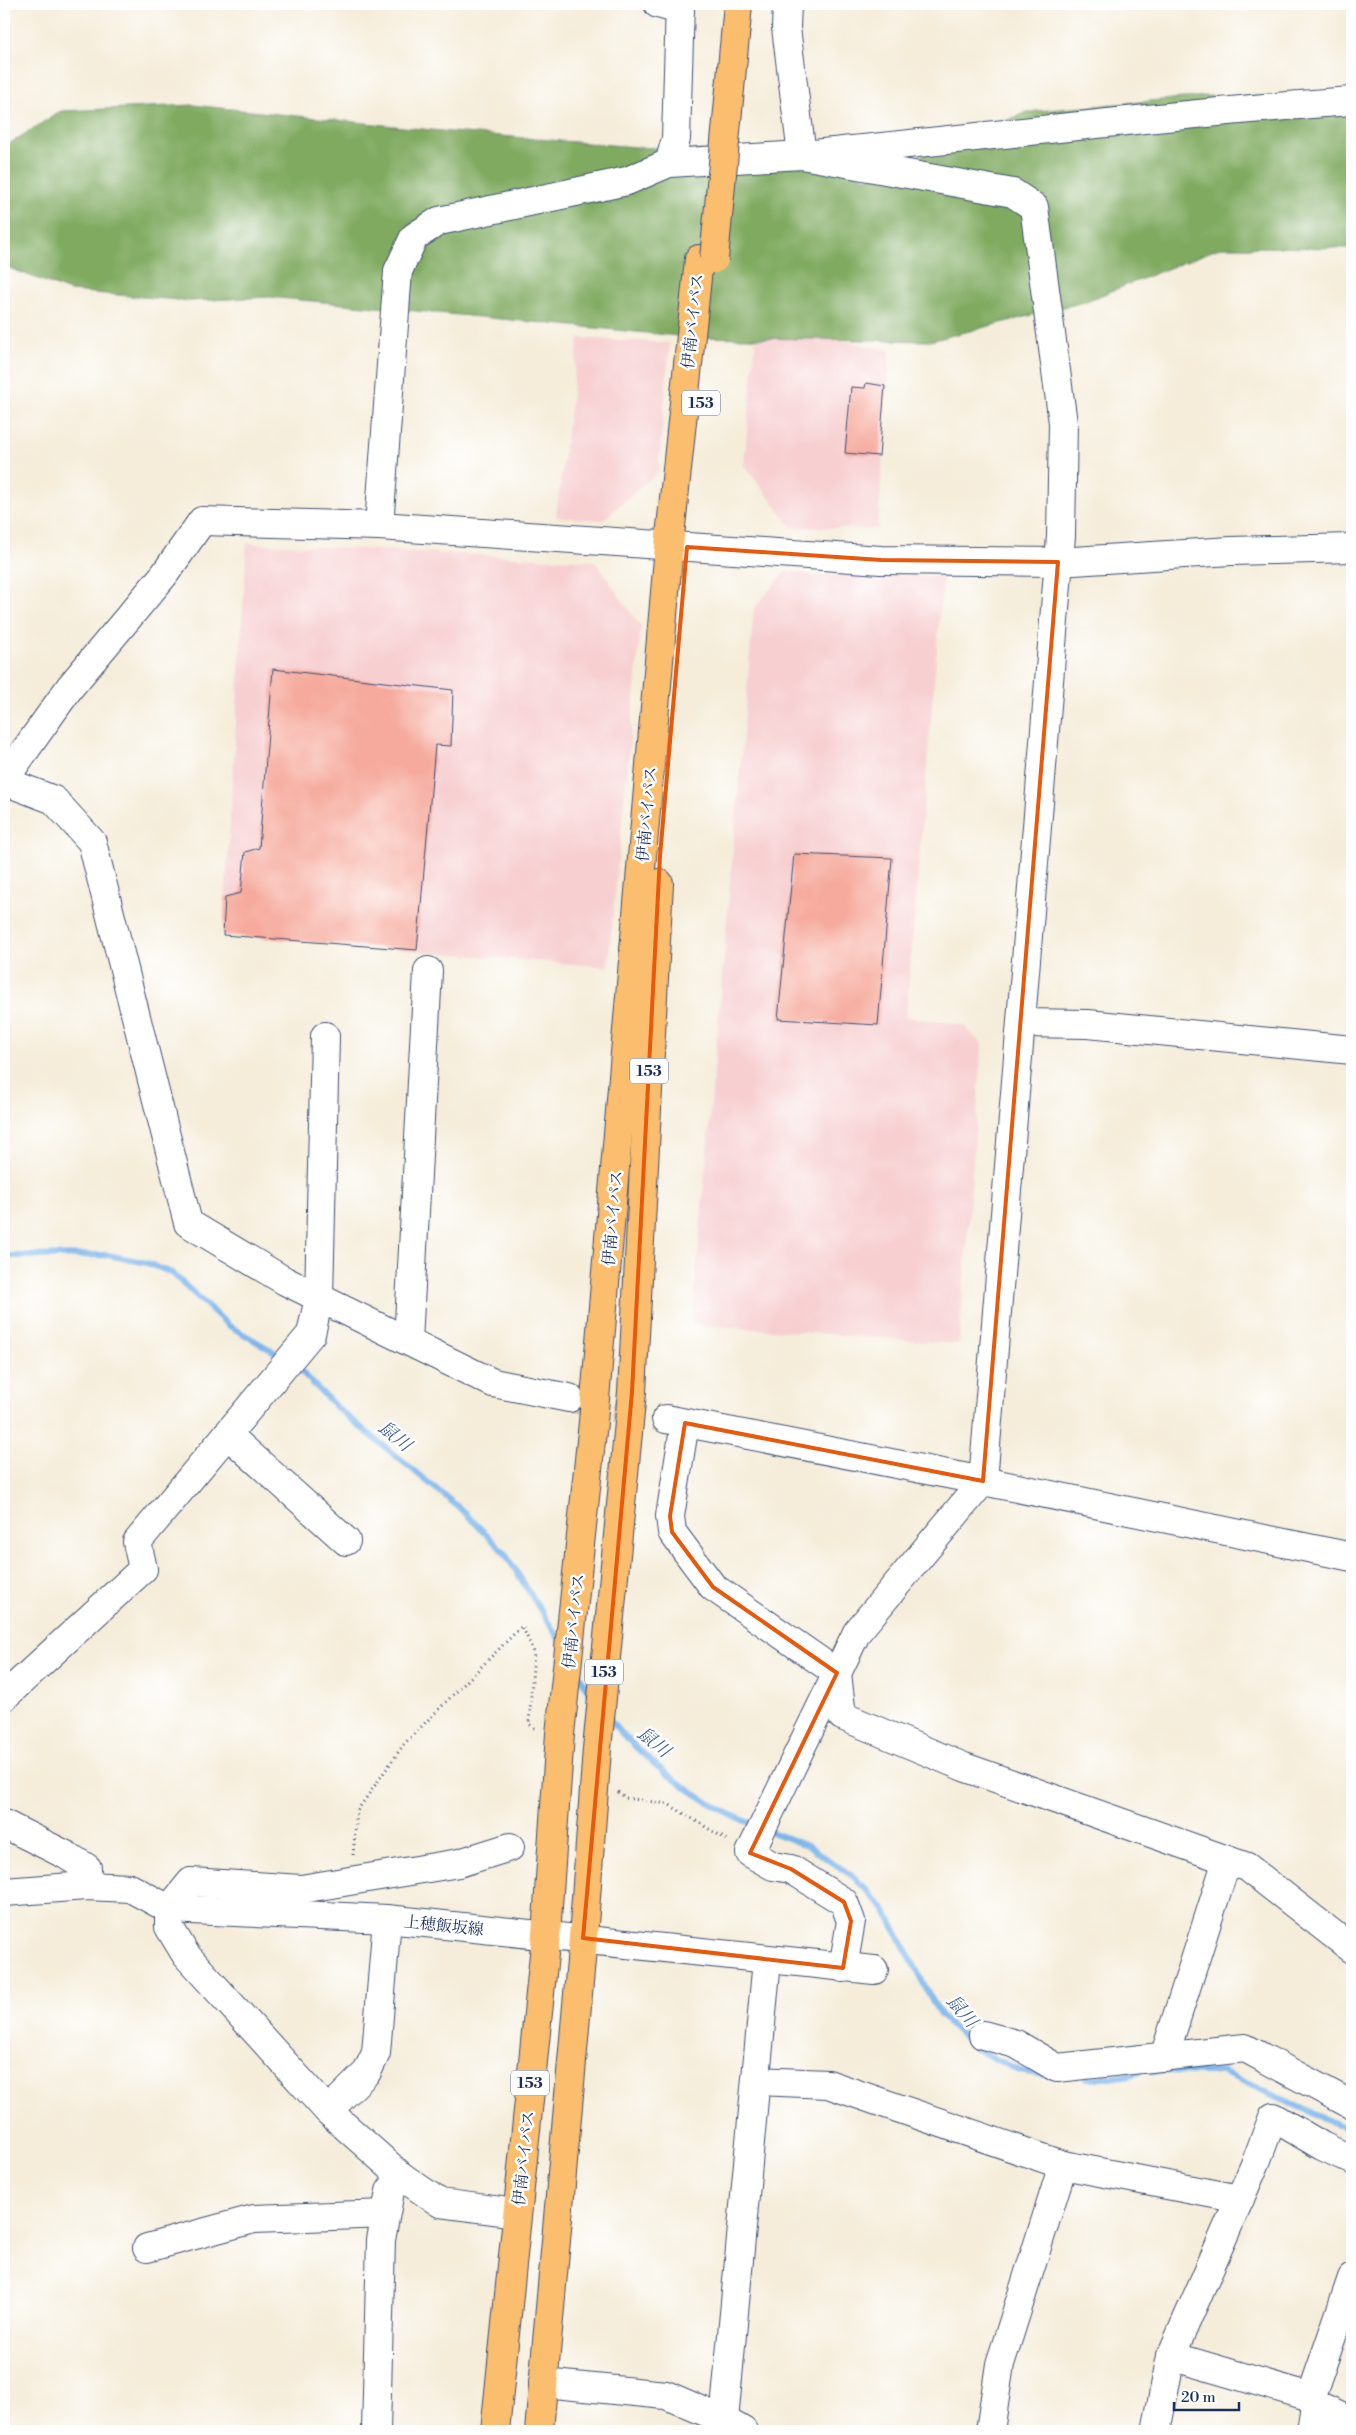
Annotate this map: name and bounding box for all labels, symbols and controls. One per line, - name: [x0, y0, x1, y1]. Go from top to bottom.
- street label: 伊南バイパス: [678, 272, 708, 370]
- road number: 153: [682, 390, 720, 416]
- street label: 伊南バイパス: [633, 766, 661, 863]
- road number: 153: [630, 1058, 668, 1084]
- street label: 伊南バイパス: [599, 1170, 627, 1267]
- water label: 鼠川: [373, 1416, 417, 1458]
- street label: 伊南バイパス: [559, 1572, 589, 1670]
- road number: 153: [585, 1660, 623, 1684]
- water label: 鼠川: [632, 1722, 676, 1764]
- street label: 上穂飯坂線: [403, 1912, 485, 1940]
- water label: 鼠川: [941, 1990, 983, 2034]
- road number: 153: [511, 2070, 549, 2096]
- street label: 伊南バイパス: [509, 2109, 539, 2207]
- scale bar: [1174, 2380, 1238, 2412]
- text: 20 m: [1181, 2388, 1216, 2407]

